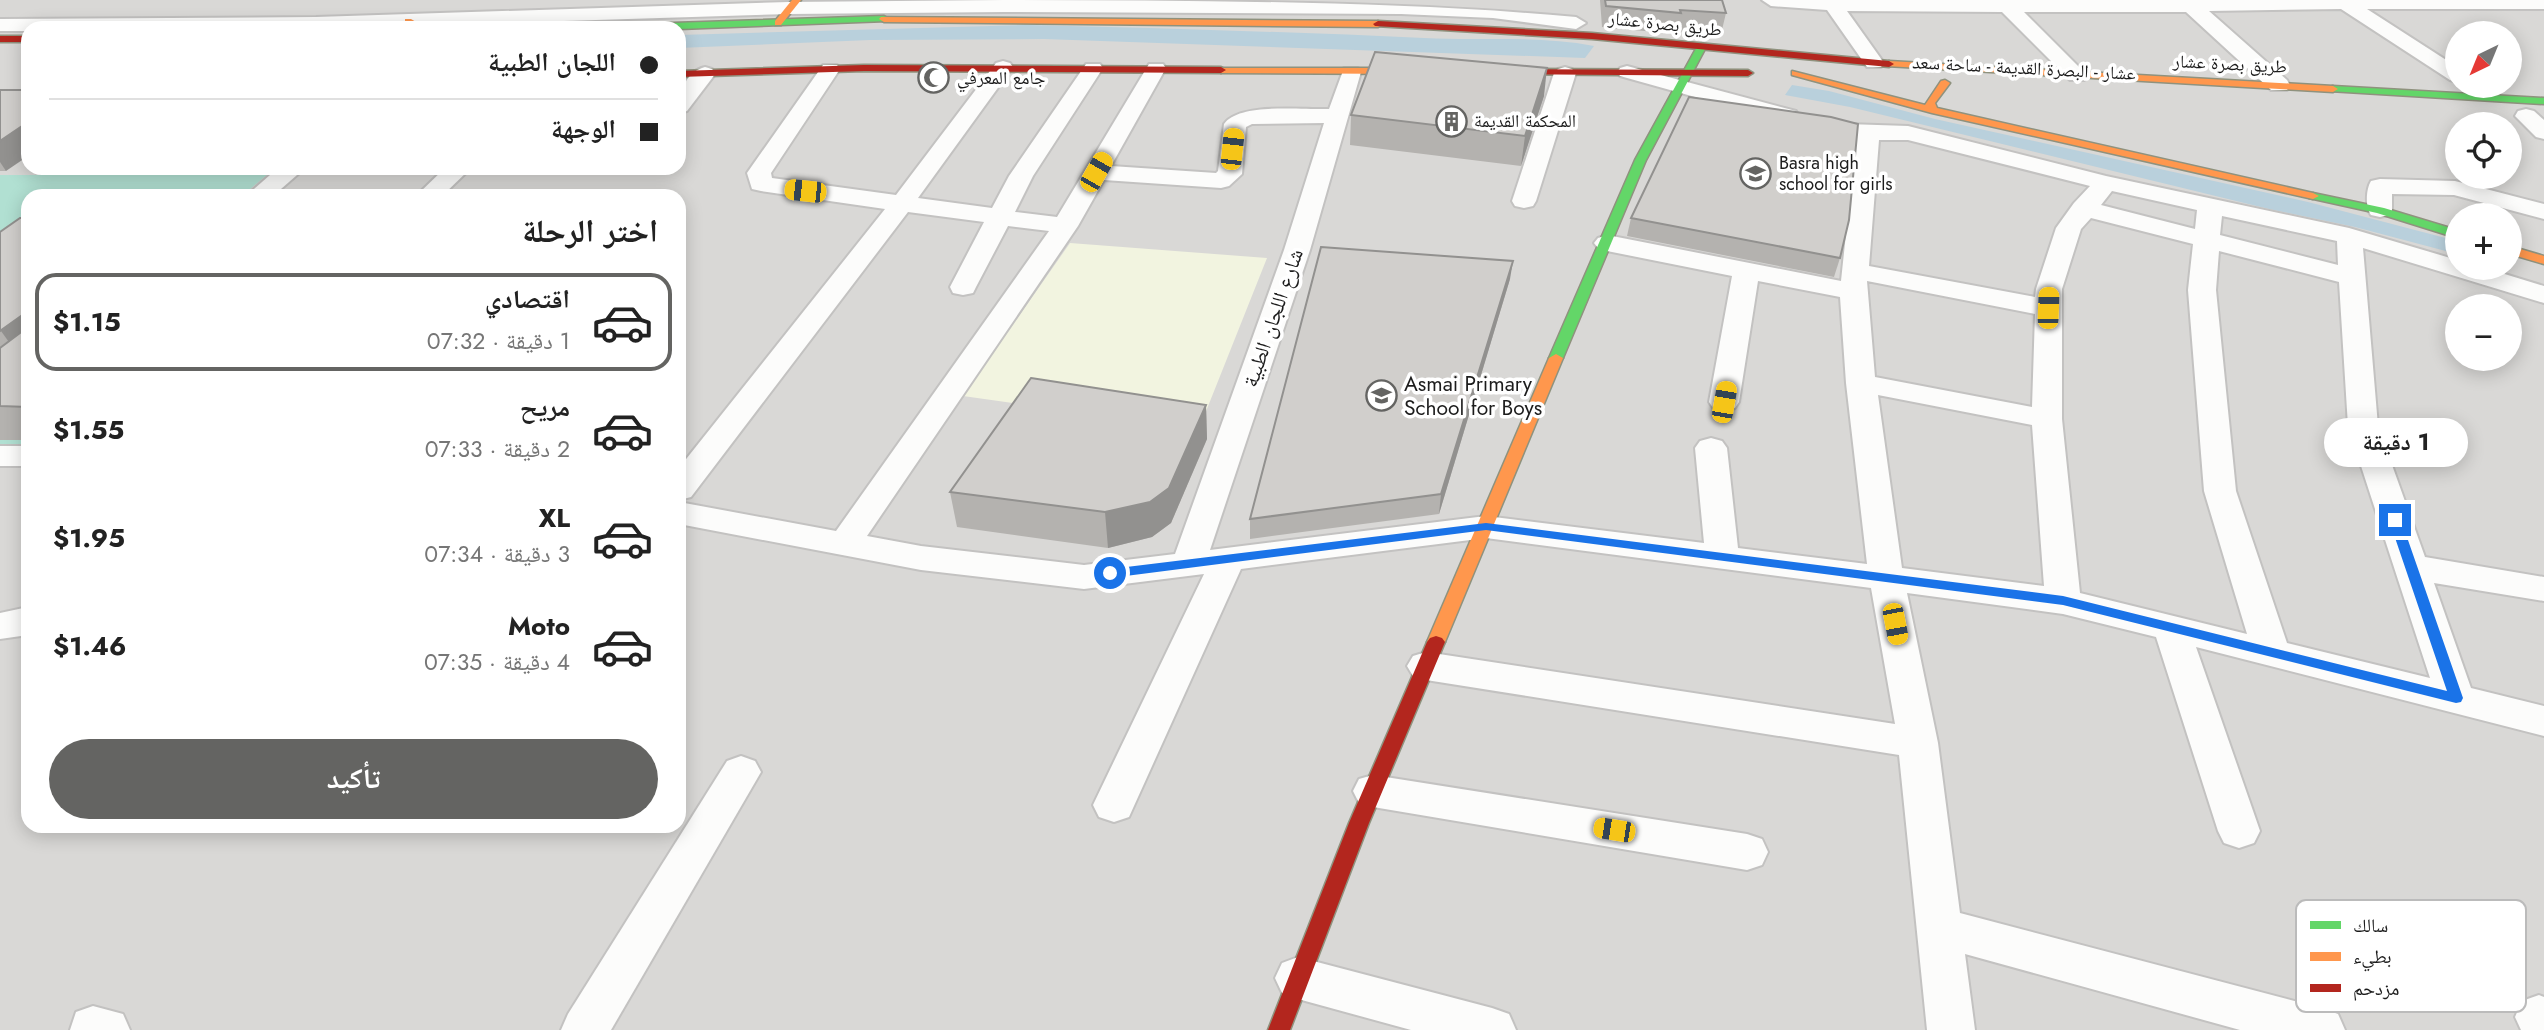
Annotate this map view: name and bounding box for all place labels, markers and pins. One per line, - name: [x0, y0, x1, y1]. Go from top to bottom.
- mosque icon: جامع المعرفي: [917, 61, 951, 95]
- place label: جامع المعرفي: [957, 65, 1045, 93]
- building icon: المحكمة القديمة: [1434, 104, 1468, 138]
- place label: المحكمة القديمة: [1474, 108, 1576, 134]
- place label: Basra high school for girls: [1779, 150, 1893, 197]
- school or university icon: Basra high school for girls: [1739, 156, 1773, 190]
- place label: Asmai Primary School for Boys: [1404, 369, 1542, 423]
- school or university icon: Asmai Primary School for Boys: [1364, 379, 1398, 413]

